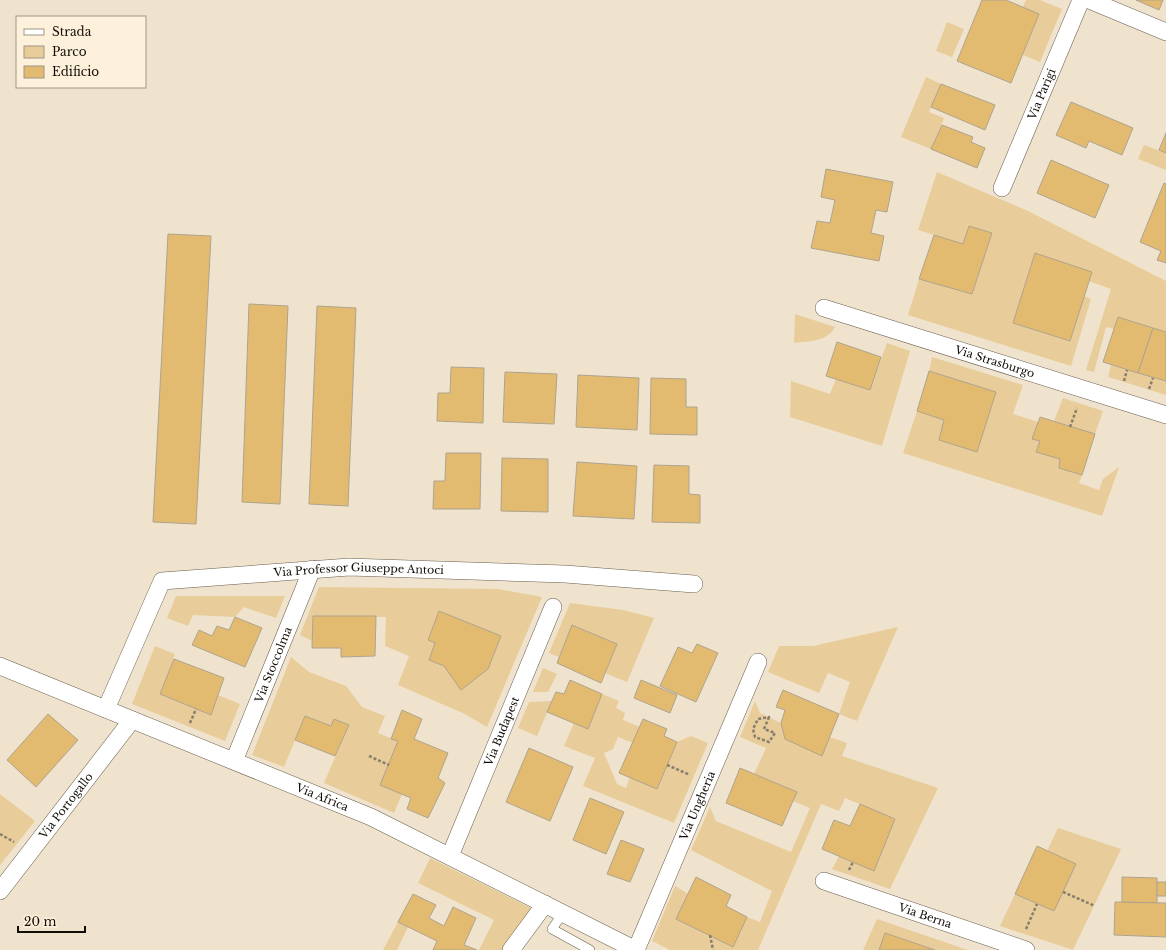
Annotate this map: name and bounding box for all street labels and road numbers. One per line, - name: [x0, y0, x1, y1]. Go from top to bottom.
- street label: Via Parigi: [1024, 66, 1059, 123]
- street label: Via Strasburgo: [952, 342, 1036, 380]
- street label: Via Professor Giuseppe Antoci: [272, 560, 444, 580]
- street label: Via Stoccolma: [251, 624, 295, 705]
- street label: Via Budapest: [481, 694, 522, 769]
- street label: Via Ungheria: [676, 768, 718, 843]
- street label: Via Portogallo: [36, 770, 96, 842]
- street label: Via Africa: [293, 780, 351, 814]
- street label: Via Berna: [896, 900, 954, 931]

